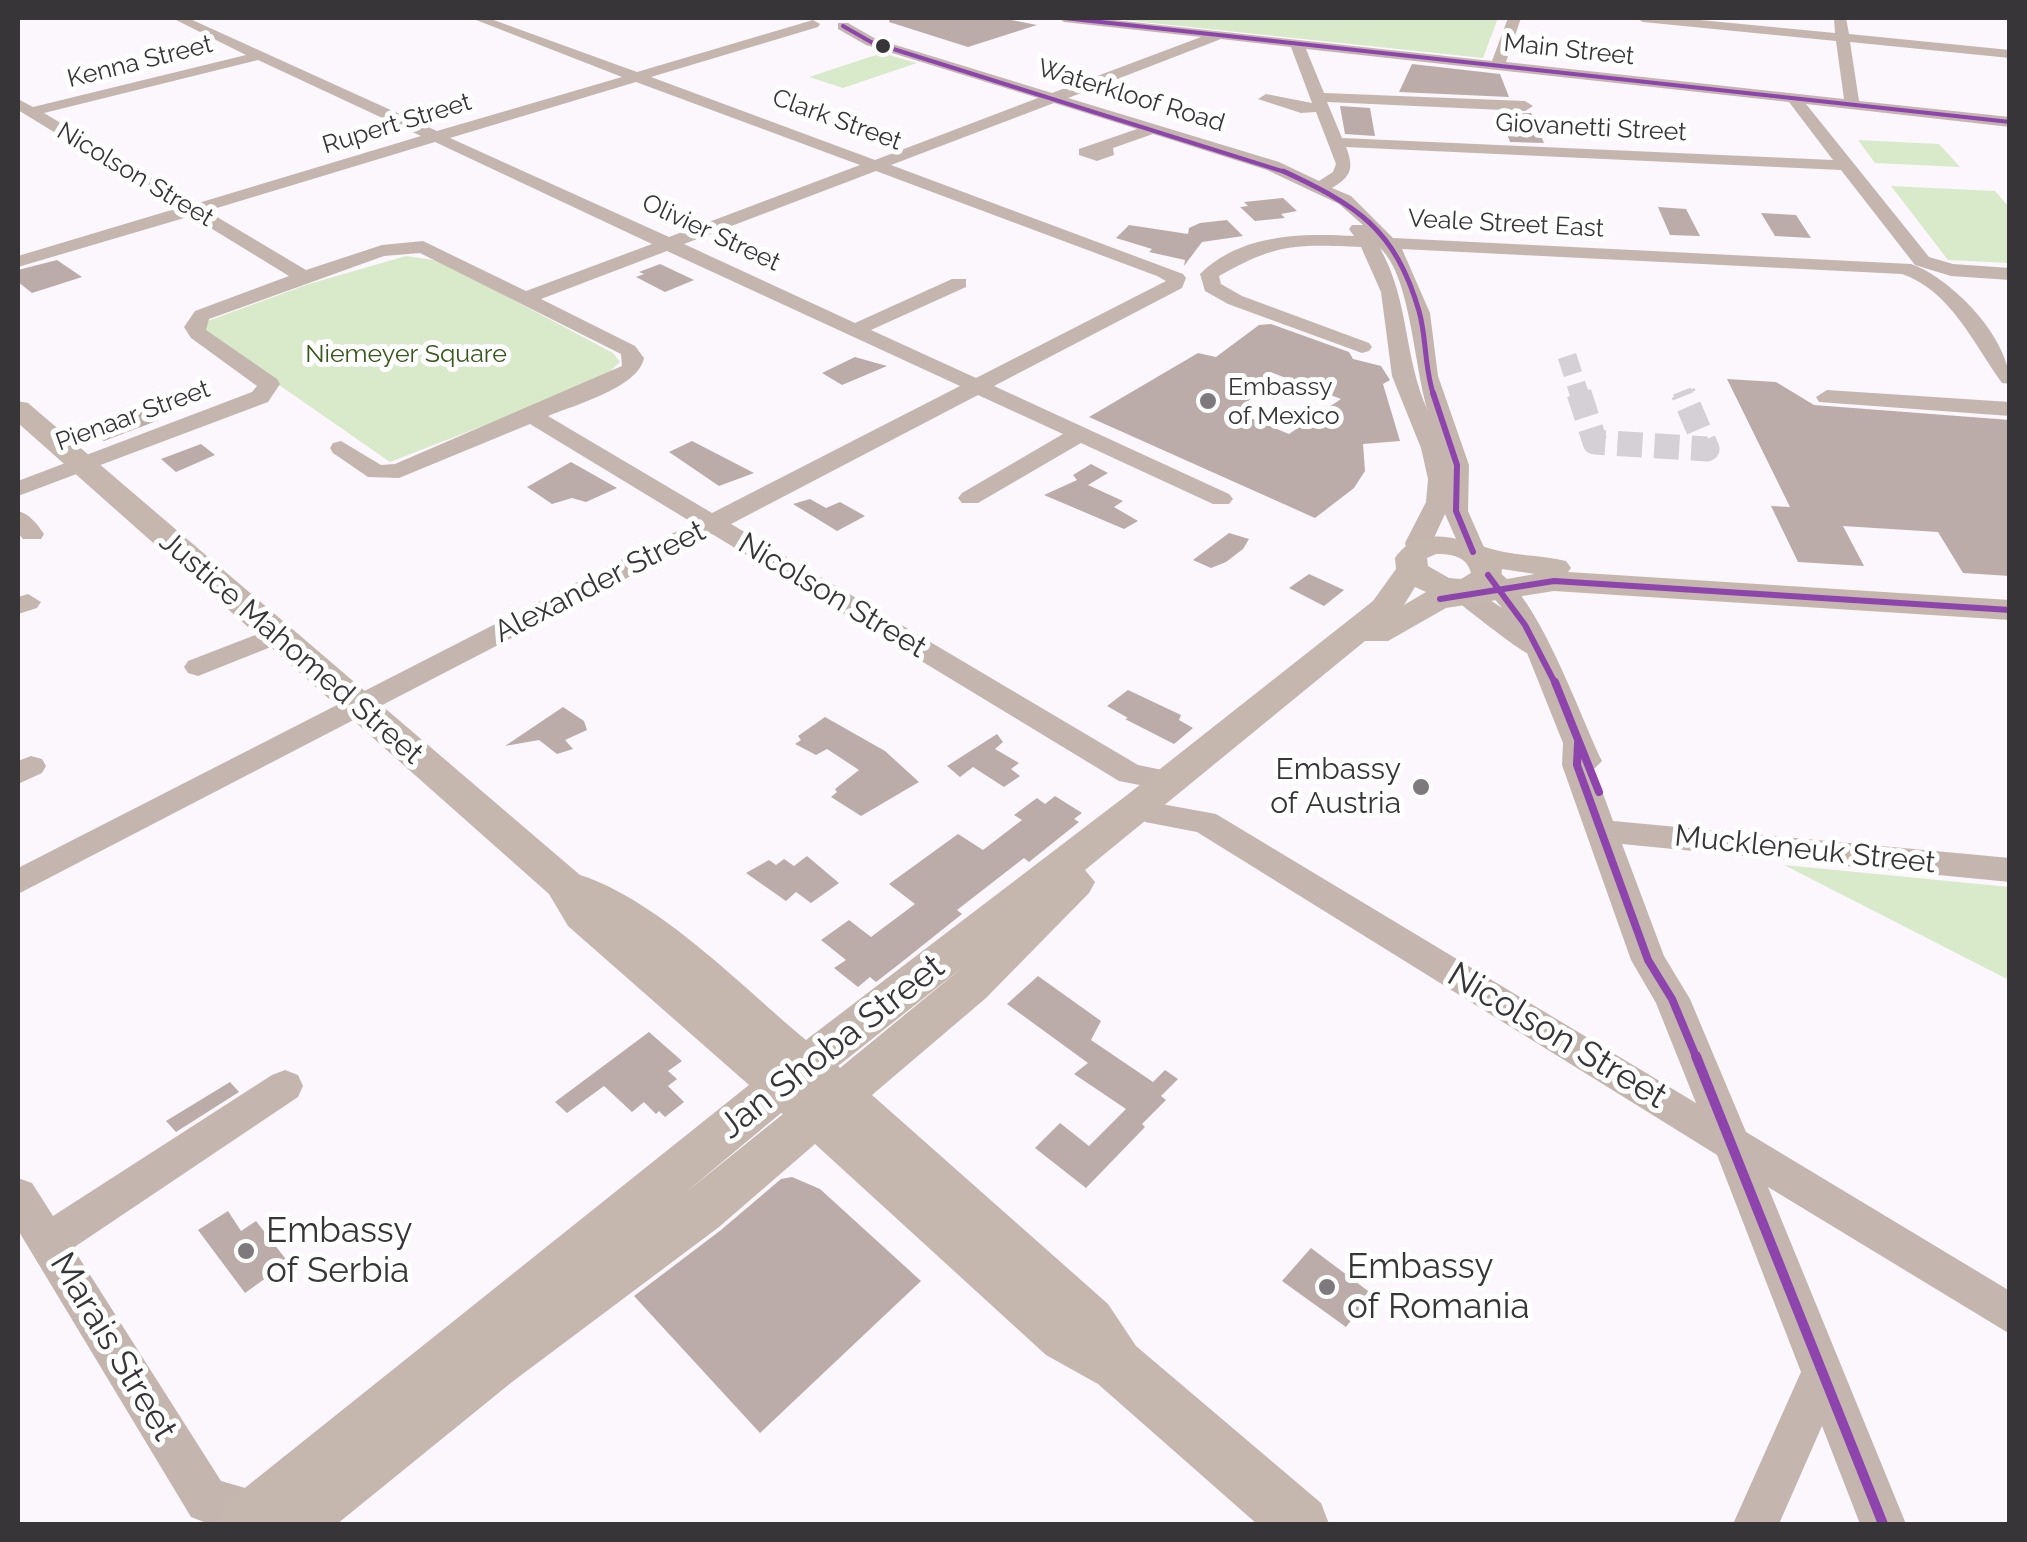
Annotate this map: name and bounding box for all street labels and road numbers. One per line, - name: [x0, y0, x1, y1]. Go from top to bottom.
- street label: Main Street: [1502, 28, 1636, 72]
- street label: Kenna Street: [64, 29, 216, 95]
- street label: Waterkloof Road: [1034, 53, 1228, 139]
- street label: Clark Street: [768, 83, 906, 157]
- street label: Rupert Street: [319, 87, 475, 161]
- street label: Giovanetti Street: [1495, 108, 1687, 148]
- street label: Nicolson Street: [51, 117, 219, 233]
- street label: Olivier Street: [637, 188, 785, 278]
- street label: Veale Street East: [1407, 204, 1605, 244]
- street label: Pienaar Street: [52, 374, 214, 458]
- street label: Alexander Street: [489, 513, 711, 651]
- street label: Justice Mahomed Street: [152, 524, 430, 772]
- street label: Nicolson Street: [732, 526, 932, 666]
- street label: Muckleneuk Street: [1673, 818, 1937, 882]
- street label: Jan Shoba Street: [711, 946, 953, 1148]
- street label: Nicolson Street: [1440, 954, 1674, 1118]
- street label: Marais Street: [41, 1246, 185, 1448]

